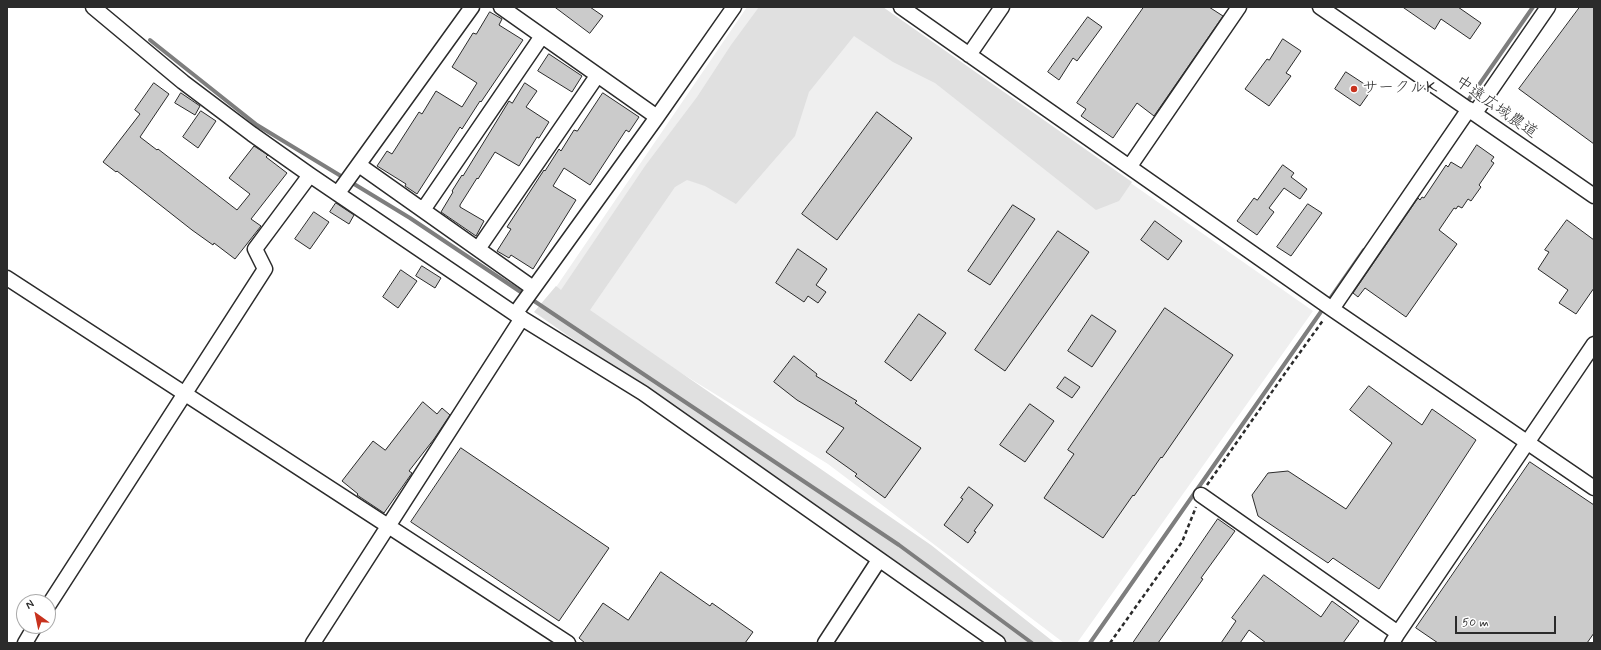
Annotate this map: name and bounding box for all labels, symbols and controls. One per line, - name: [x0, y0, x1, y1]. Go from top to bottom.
- street label: 中遠広域農道: [1451, 73, 1541, 143]
- place label: サークルK: [1362, 79, 1437, 99]
- marker: サークルK: [1349, 84, 1359, 94]
- north arrow: [16, 594, 56, 634]
- text: N: [23, 597, 37, 613]
- scale bar: [1457, 608, 1558, 634]
- text: 50 m: [1462, 615, 1489, 631]

